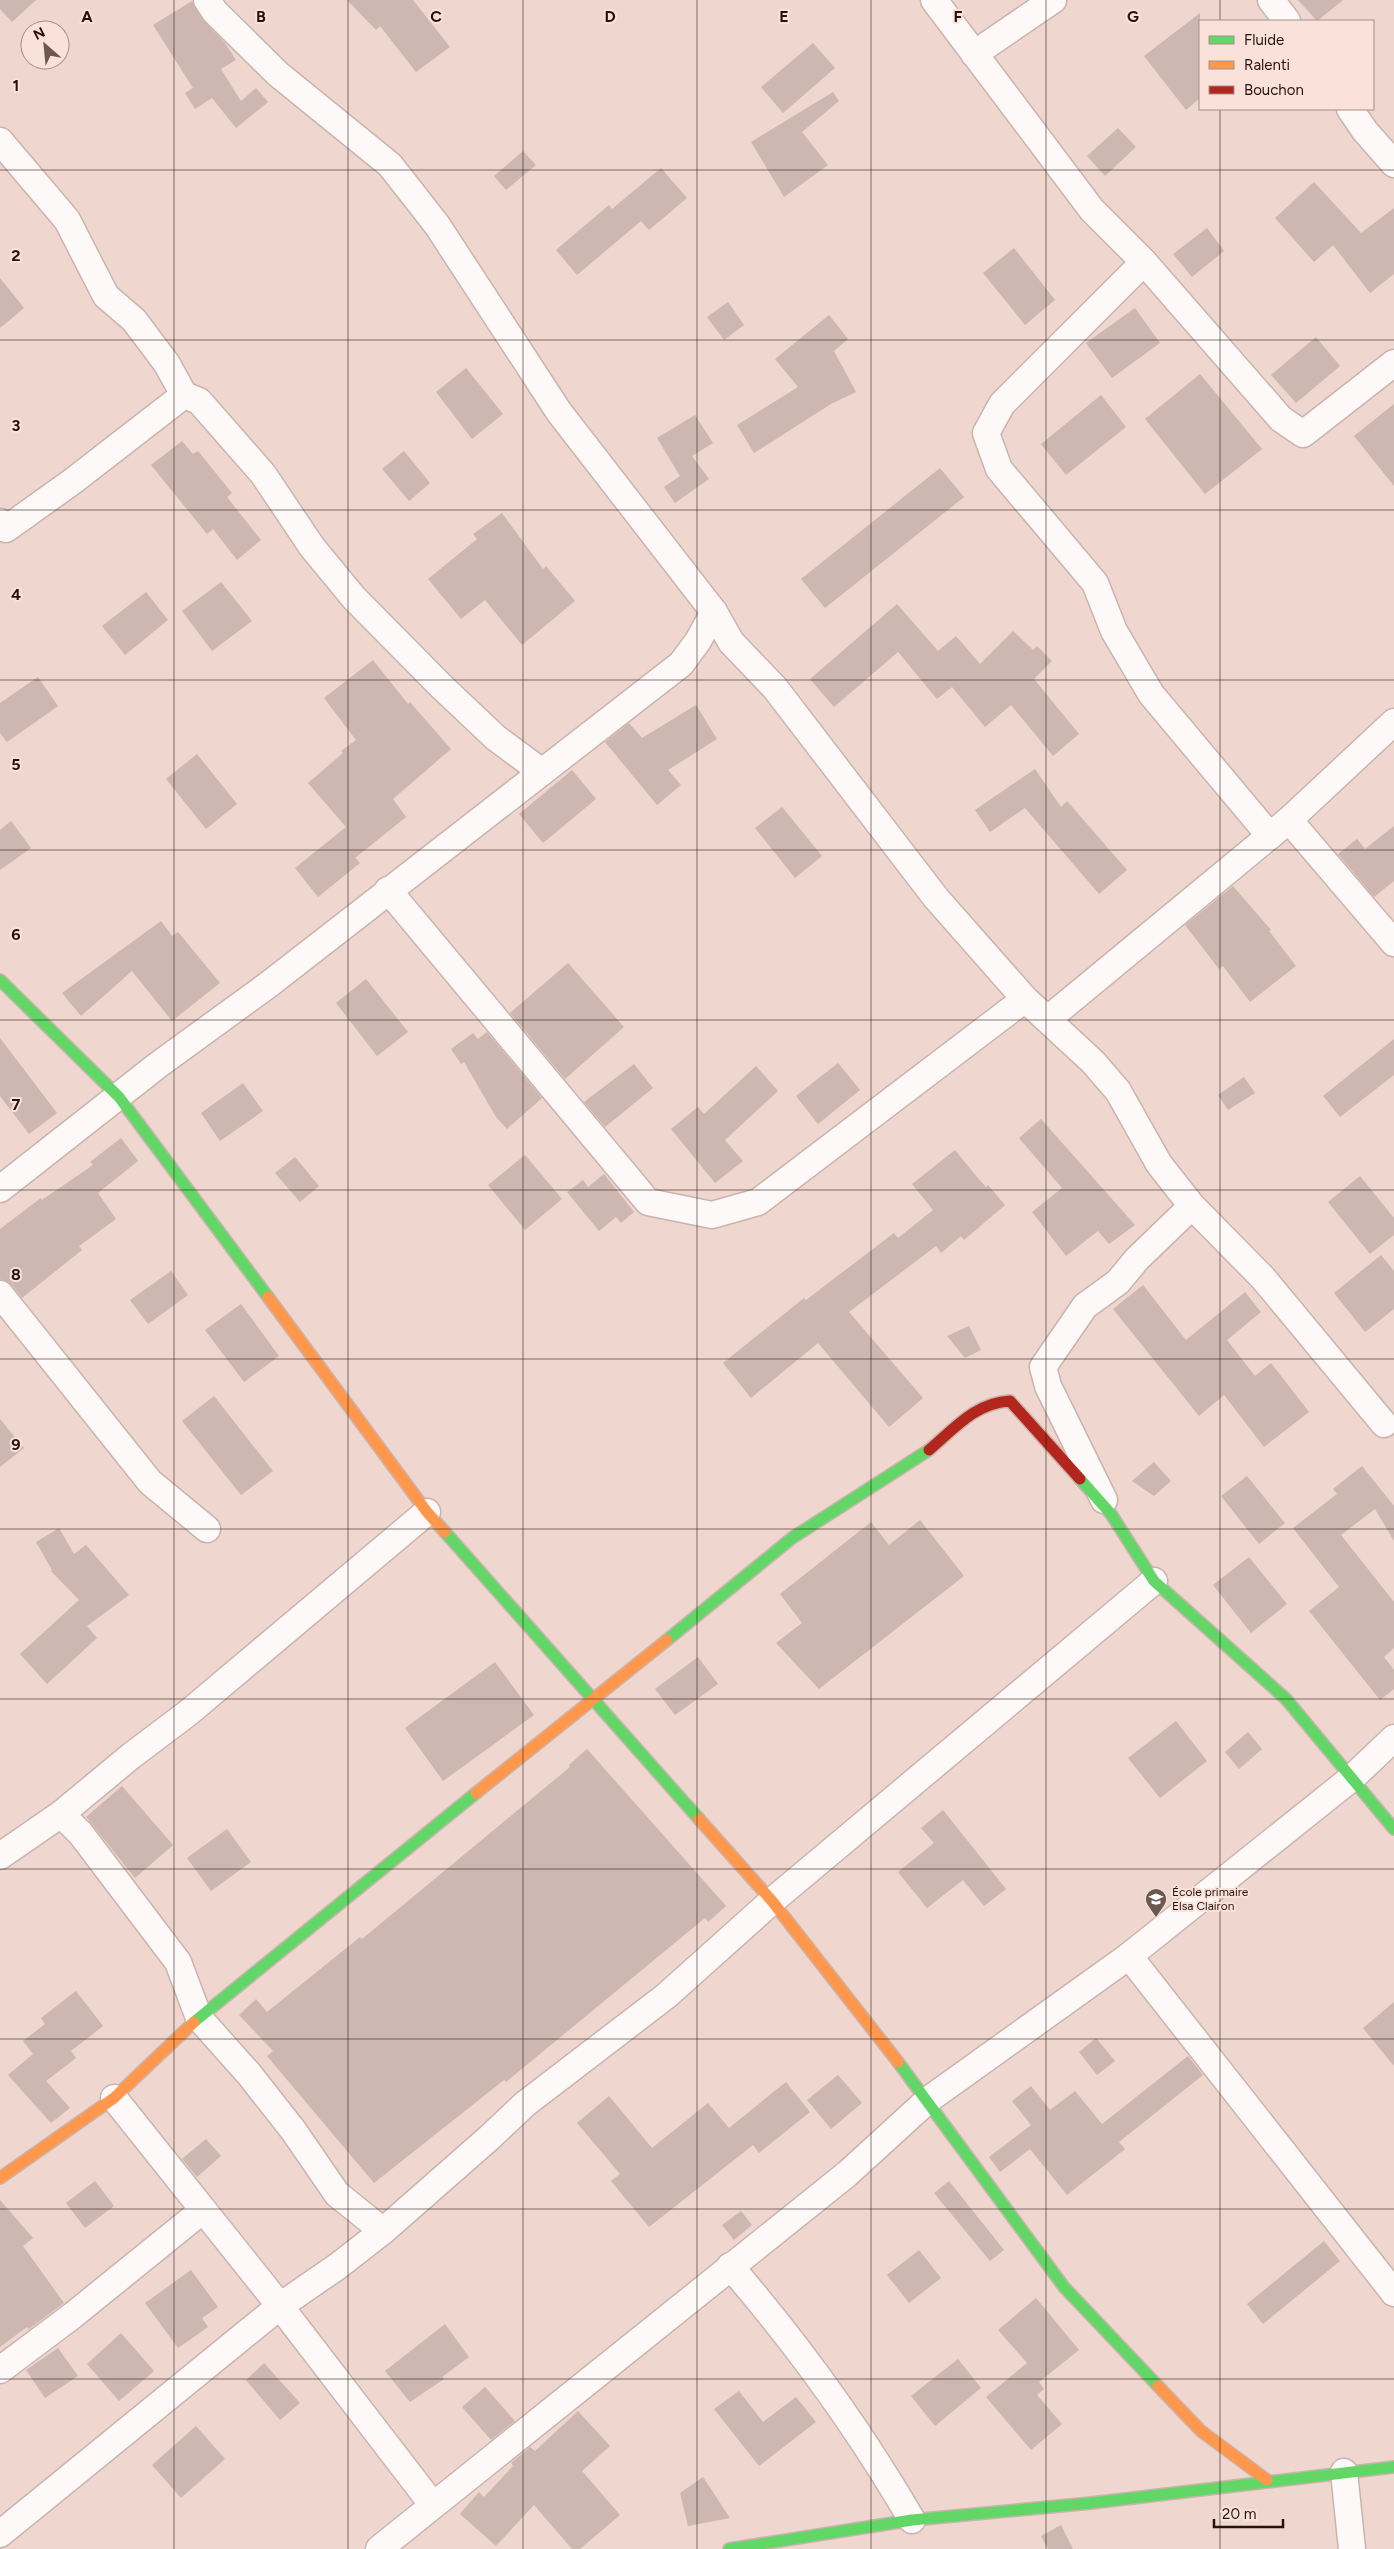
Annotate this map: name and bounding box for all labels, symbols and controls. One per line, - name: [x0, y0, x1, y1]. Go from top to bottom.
- text: A: [81, 7, 93, 26]
- text: B: [256, 7, 266, 26]
- text: C: [430, 7, 442, 26]
- text: D: [604, 7, 616, 26]
- text: E: [779, 7, 789, 26]
- text: F: [954, 7, 963, 26]
- text: G: [1127, 7, 1139, 26]
- north arrow: [20, 20, 70, 70]
- legend: [1199, 20, 1374, 110]
- text: N: [31, 24, 48, 44]
- text: Fluide: [1244, 31, 1284, 49]
- text: Ralenti: [1244, 56, 1290, 74]
- text: 1: [13, 76, 19, 95]
- text: Bouchon: [1244, 81, 1304, 99]
- text: 2: [11, 246, 21, 265]
- text: 3: [12, 416, 21, 435]
- text: 4: [11, 585, 21, 604]
- text: 5: [11, 755, 21, 774]
- text: 6: [11, 925, 21, 944]
- text: 7: [12, 1095, 21, 1114]
- text: 8: [11, 1265, 21, 1284]
- text: 9: [11, 1435, 21, 1454]
- place label: École primaire Elsa Clairon: [1172, 1885, 1249, 1913]
- school or university icon: École primaire Elsa Clairon: [1144, 1887, 1168, 1918]
- scale bar: [1214, 2496, 1283, 2528]
- text: 20 m: [1222, 2505, 1256, 2523]

